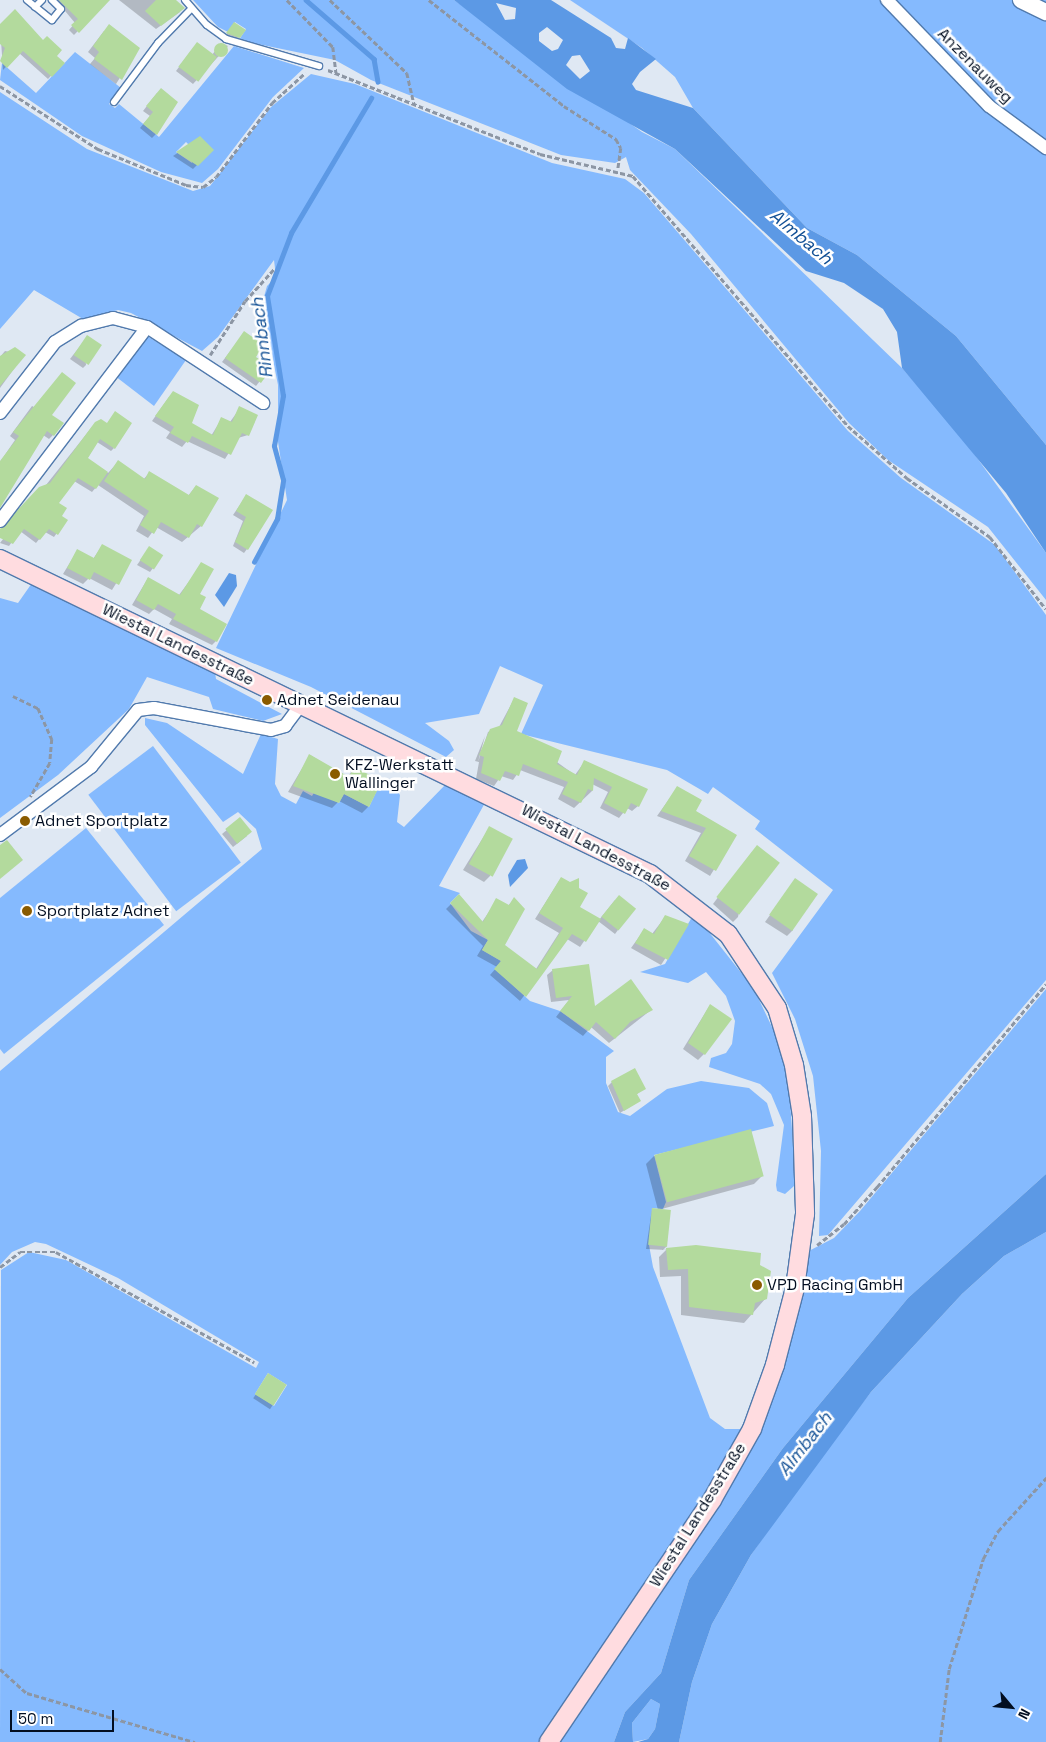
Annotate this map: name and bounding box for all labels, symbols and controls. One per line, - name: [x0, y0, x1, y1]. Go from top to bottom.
- street label: Anzenauweg: [933, 24, 1017, 108]
- water label: Almbach: [765, 205, 837, 269]
- water label: Rinnbach: [246, 296, 278, 380]
- street label: Wiestal Landesstraße: [99, 600, 257, 690]
- place label: Adnet Seidenau: [277, 690, 399, 710]
- marker: Adnet Seidenau: [261, 694, 273, 706]
- place label: KFZ-Werkstatt Wallinger: [345, 755, 454, 793]
- marker: KFZ-Werkstatt Wallinger: [329, 768, 341, 780]
- street label: Wiestal Landesstraße: [518, 801, 674, 895]
- place label: Adnet Sportplatz: [35, 811, 168, 831]
- marker: Adnet Sportplatz: [19, 815, 31, 827]
- place label: Sportplatz Adnet: [37, 901, 170, 921]
- marker: Sportplatz Adnet: [21, 905, 33, 917]
- place label: VPD Racing GmbH: [767, 1275, 903, 1295]
- marker: VPD Racing GmbH: [751, 1279, 763, 1291]
- water label: Almbach: [773, 1408, 837, 1480]
- street label: Wiestal Landesstraße: [646, 1439, 750, 1591]
- north arrow: [986, 1682, 1036, 1732]
- scale bar: [12, 1700, 116, 1732]
- text: N: [1014, 1706, 1034, 1722]
- text: 50 m: [18, 1709, 53, 1728]

